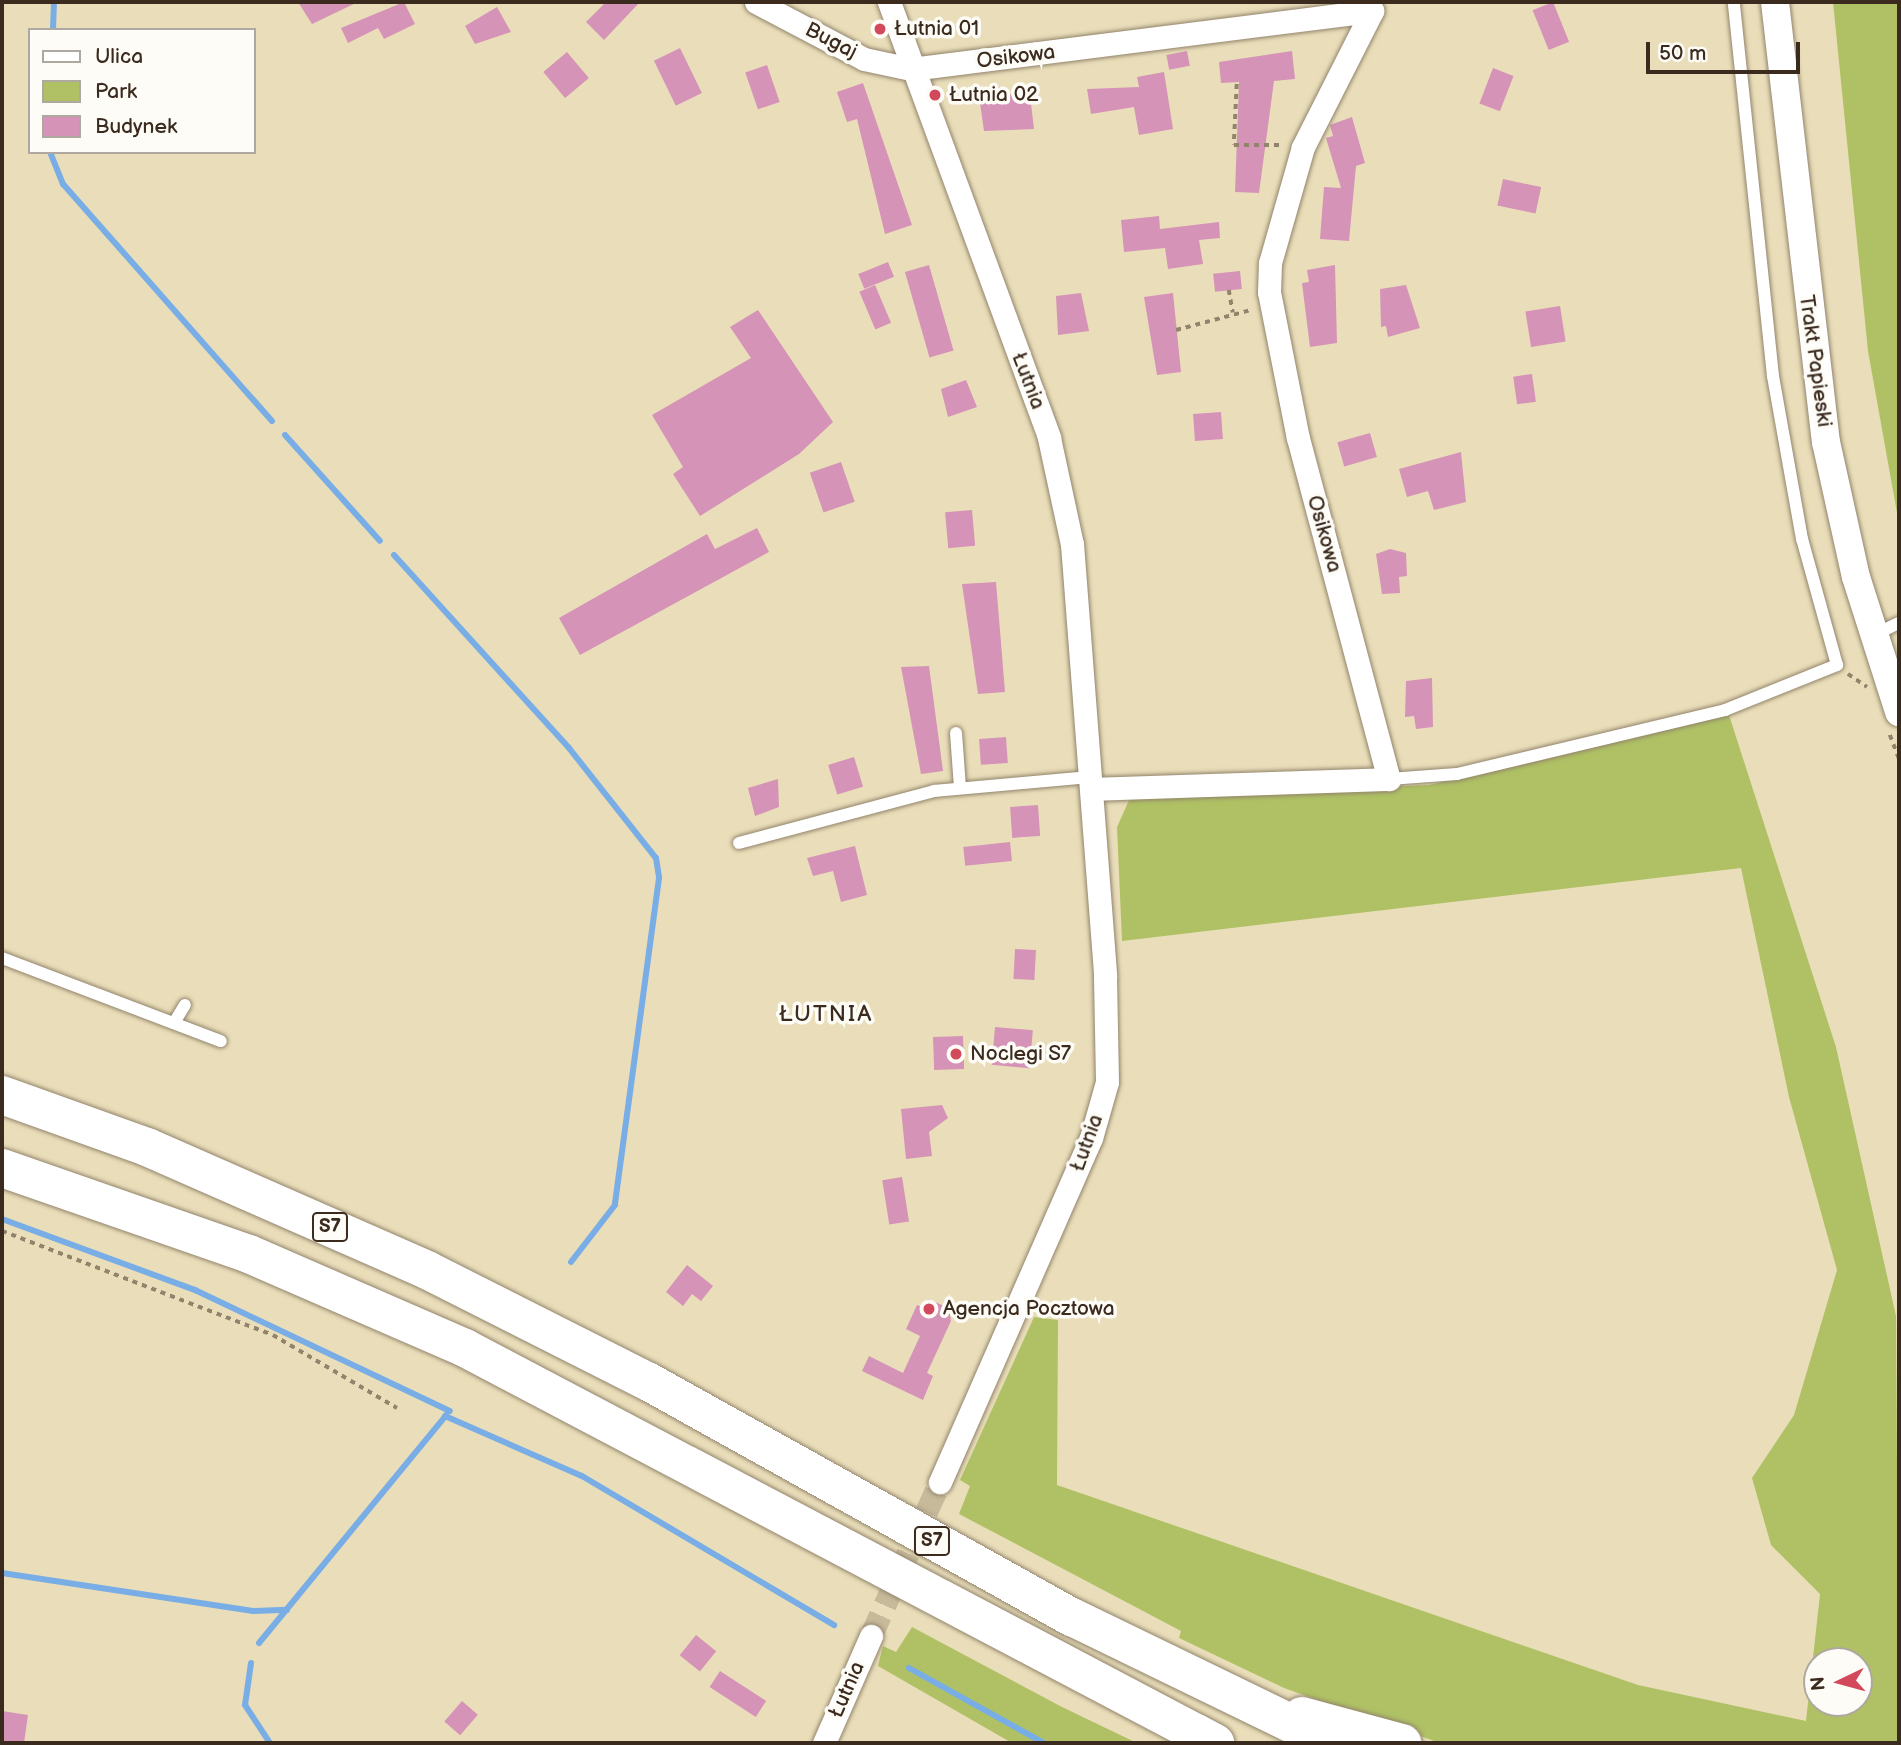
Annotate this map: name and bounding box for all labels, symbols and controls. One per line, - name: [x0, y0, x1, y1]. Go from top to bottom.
- place label: Łutnia 01: [894, 16, 979, 42]
- street label: Bugaj: [801, 17, 861, 65]
- marker: Łutnia 01: [872, 21, 888, 37]
- legend: [28, 28, 256, 154]
- scale bar: [1649, 28, 1803, 72]
- street label: Osikowa: [975, 40, 1057, 74]
- text: 50 m: [1659, 41, 1706, 66]
- text: Ulica: [95, 44, 143, 69]
- text: Park: [95, 79, 137, 104]
- place label: Łutnia 02: [949, 82, 1038, 108]
- marker: Łutnia 02: [927, 87, 943, 103]
- text: Budynek: [95, 114, 177, 139]
- street label: Trakt Papieski: [1793, 293, 1837, 429]
- street label: Łutnia: [1006, 349, 1050, 413]
- street label: Osikowa: [1301, 493, 1347, 575]
- district label: ŁUTNIA: [779, 1000, 873, 1028]
- place label: Noclegi S7: [970, 1041, 1072, 1067]
- marker: Noclegi S7: [948, 1046, 964, 1062]
- street label: Łutnia: [1065, 1111, 1109, 1175]
- road number: S7: [311, 1212, 349, 1242]
- place label: Agencja Pocztowa: [943, 1296, 1115, 1322]
- marker: Agencja Pocztowa: [921, 1301, 937, 1317]
- road number: S7: [913, 1526, 951, 1556]
- north arrow: [1803, 1647, 1873, 1717]
- street label: Łutnia: [823, 1658, 871, 1722]
- text: N: [1806, 1676, 1831, 1692]

